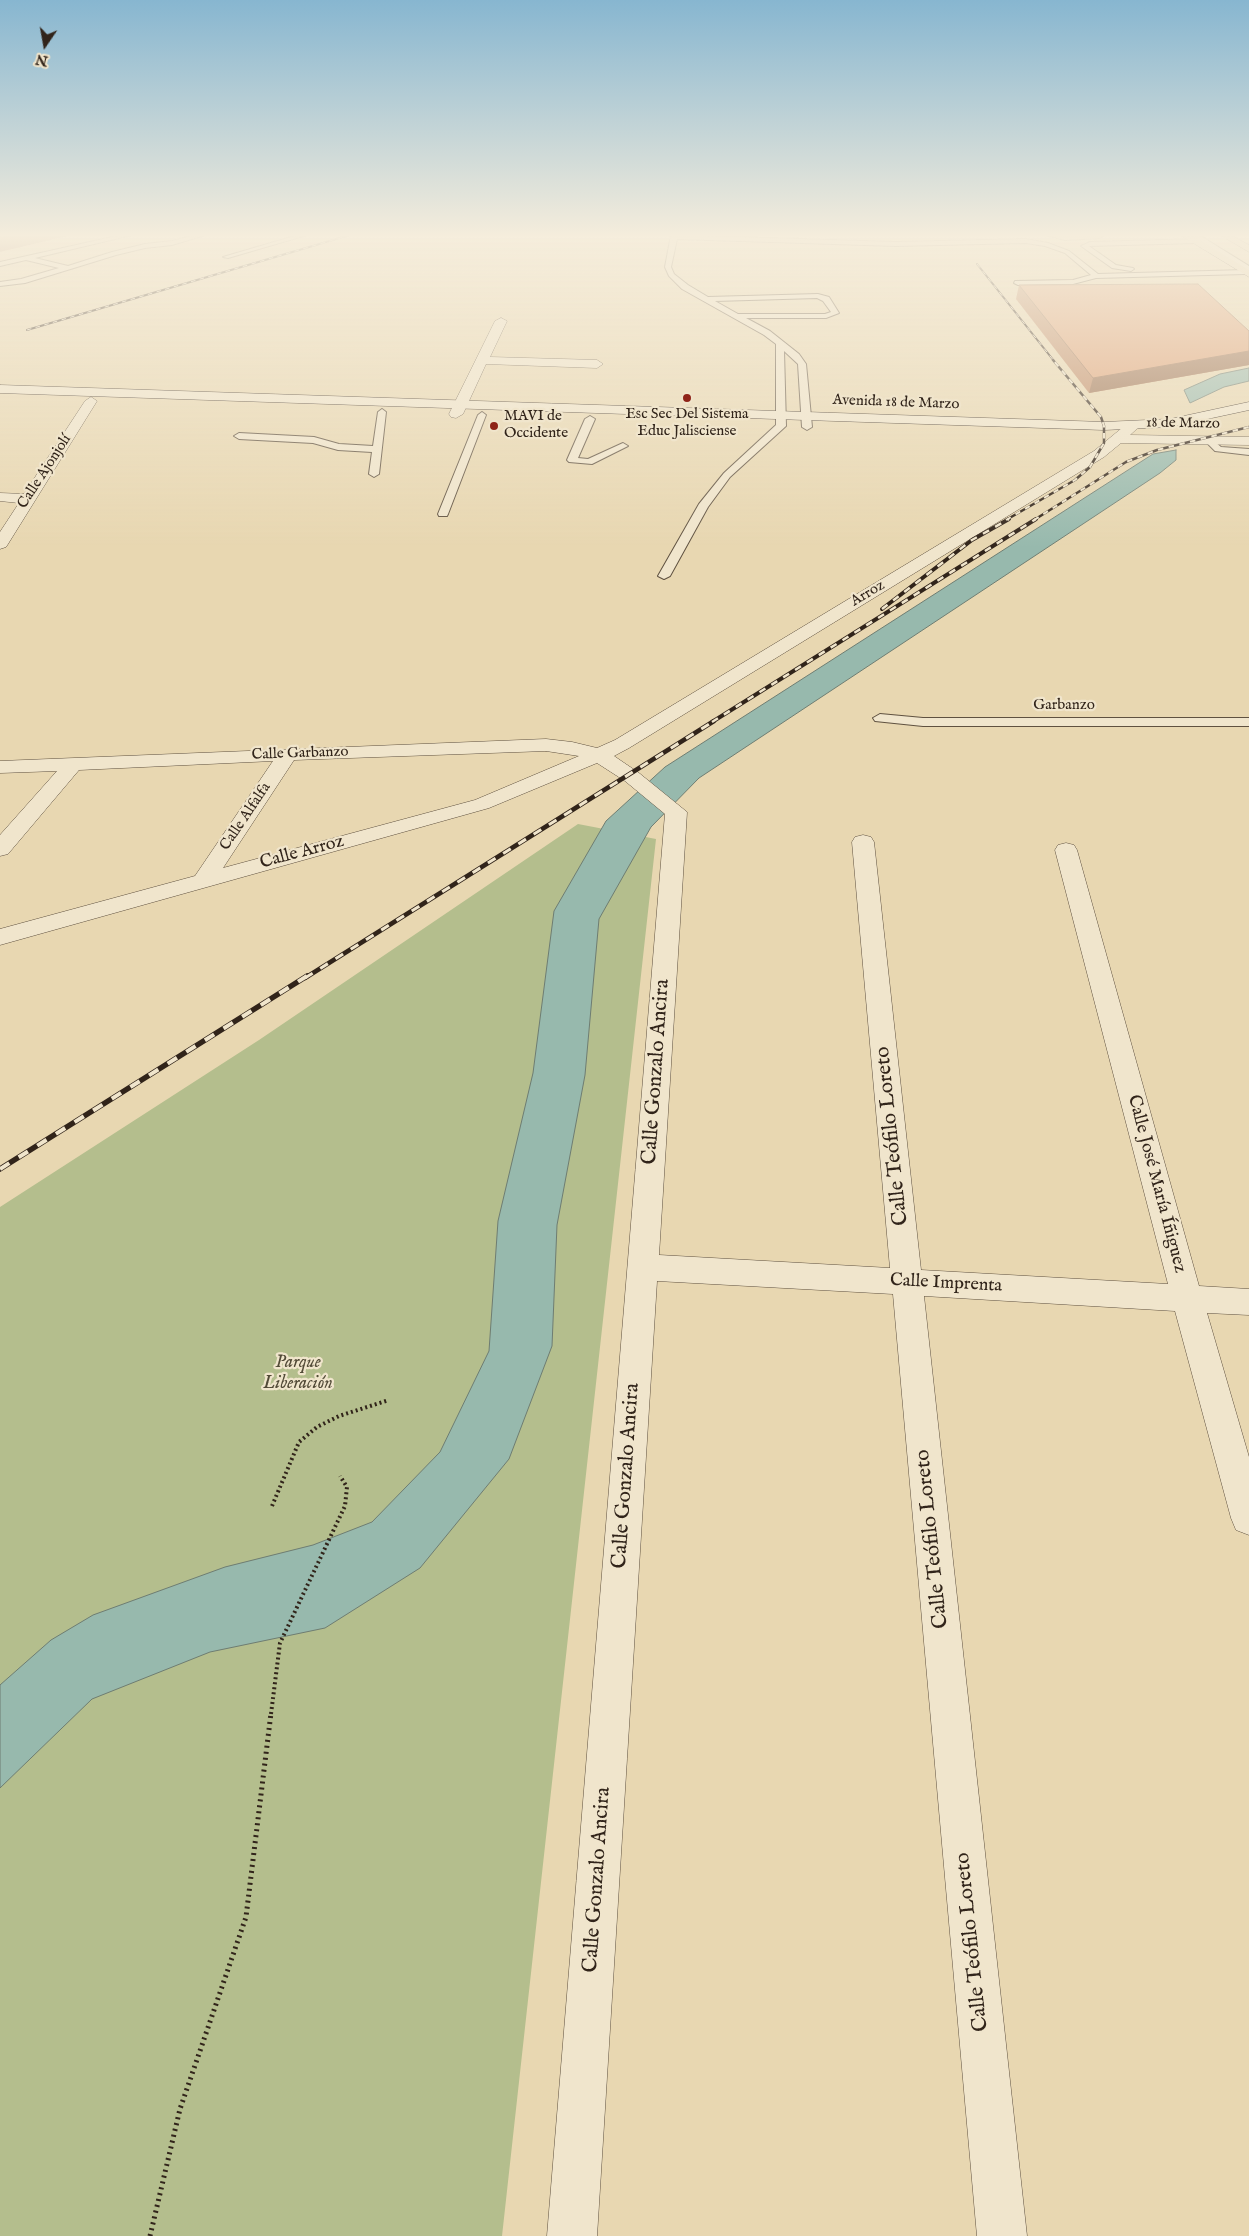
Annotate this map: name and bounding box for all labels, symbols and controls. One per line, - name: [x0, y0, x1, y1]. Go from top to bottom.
- north arrow: [20, 20, 70, 70]
- text: N: [34, 50, 50, 70]
- marker: Esc Sec Del Sistema Educ Jalisciense: [681, 392, 693, 404]
- street label: Avenida 18 de Marzo: [832, 392, 960, 414]
- place label: Esc Sec Del Sistema Educ Jalisciense: [625, 406, 749, 441]
- place label: MAVI de Occidente: [504, 408, 568, 443]
- street label: 18 de Marzo: [1146, 414, 1220, 434]
- marker: MAVI de Occidente: [488, 420, 500, 432]
- street label: Calle Ajonjolí: [14, 432, 76, 512]
- street label: Arroz: [848, 577, 888, 611]
- street label: Garbanzo: [1033, 697, 1095, 715]
- street label: Calle Garbanzo: [251, 743, 349, 765]
- street label: Calle Alfalfa: [217, 780, 275, 854]
- street label: Calle Arroz: [258, 831, 346, 875]
- street label: Calle Gonzalo Ancira: [638, 978, 676, 1166]
- street label: Calle Teófilo Loreto: [871, 1045, 915, 1227]
- street label: Calle José María Íñiguez: [1122, 1093, 1190, 1275]
- street label: Calle Imprenta: [889, 1270, 1003, 1298]
- park label: Parque Liberación: [263, 1352, 333, 1395]
- street label: Calle Gonzalo Ancira: [608, 1382, 646, 1570]
- street label: Calle Teófilo Loreto: [911, 1448, 955, 1630]
- street label: Calle Gonzalo Ancira: [579, 1786, 617, 1974]
- street label: Calle Teófilo Loreto: [951, 1851, 995, 2033]

